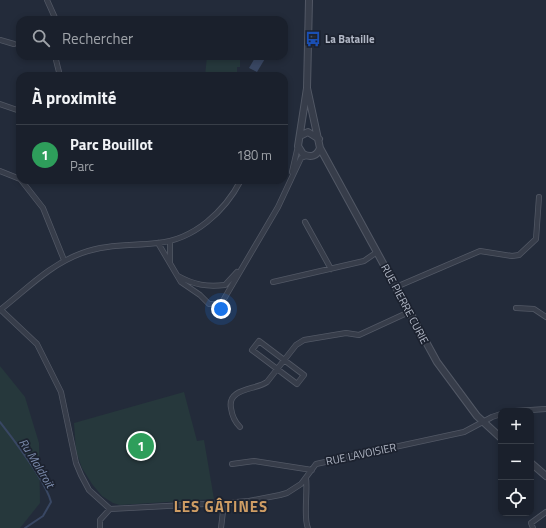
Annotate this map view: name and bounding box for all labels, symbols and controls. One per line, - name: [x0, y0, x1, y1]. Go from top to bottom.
- search box: [16, 16, 288, 60]
- icon: search: [30, 27, 52, 49]
- text: Rechercher: [62, 27, 133, 50]
- bus stop icon: La Bataille: [304, 30, 322, 48]
- place label: La Bataille: [325, 31, 375, 47]
- text: À proximité: [32, 85, 116, 111]
- text: Parc Bouillot: [70, 133, 153, 156]
- text: 1: [41, 145, 49, 165]
- text: 180 m: [236, 145, 272, 165]
- text: Parc: [70, 156, 94, 176]
- street label: RUE PIERRE CURIE: [377, 261, 433, 347]
- your location: [211, 299, 231, 319]
- map controls: [498, 408, 534, 516]
- button: +: [498, 408, 534, 444]
- pin: 1: [128, 431, 154, 461]
- water label: Ru Maldroit: [14, 435, 60, 492]
- street label: RUE LAVOISIER: [324, 439, 398, 469]
- button: −: [498, 444, 534, 480]
- button: locate: [498, 480, 534, 516]
- district label: LES GÂTINES: [174, 495, 268, 518]

